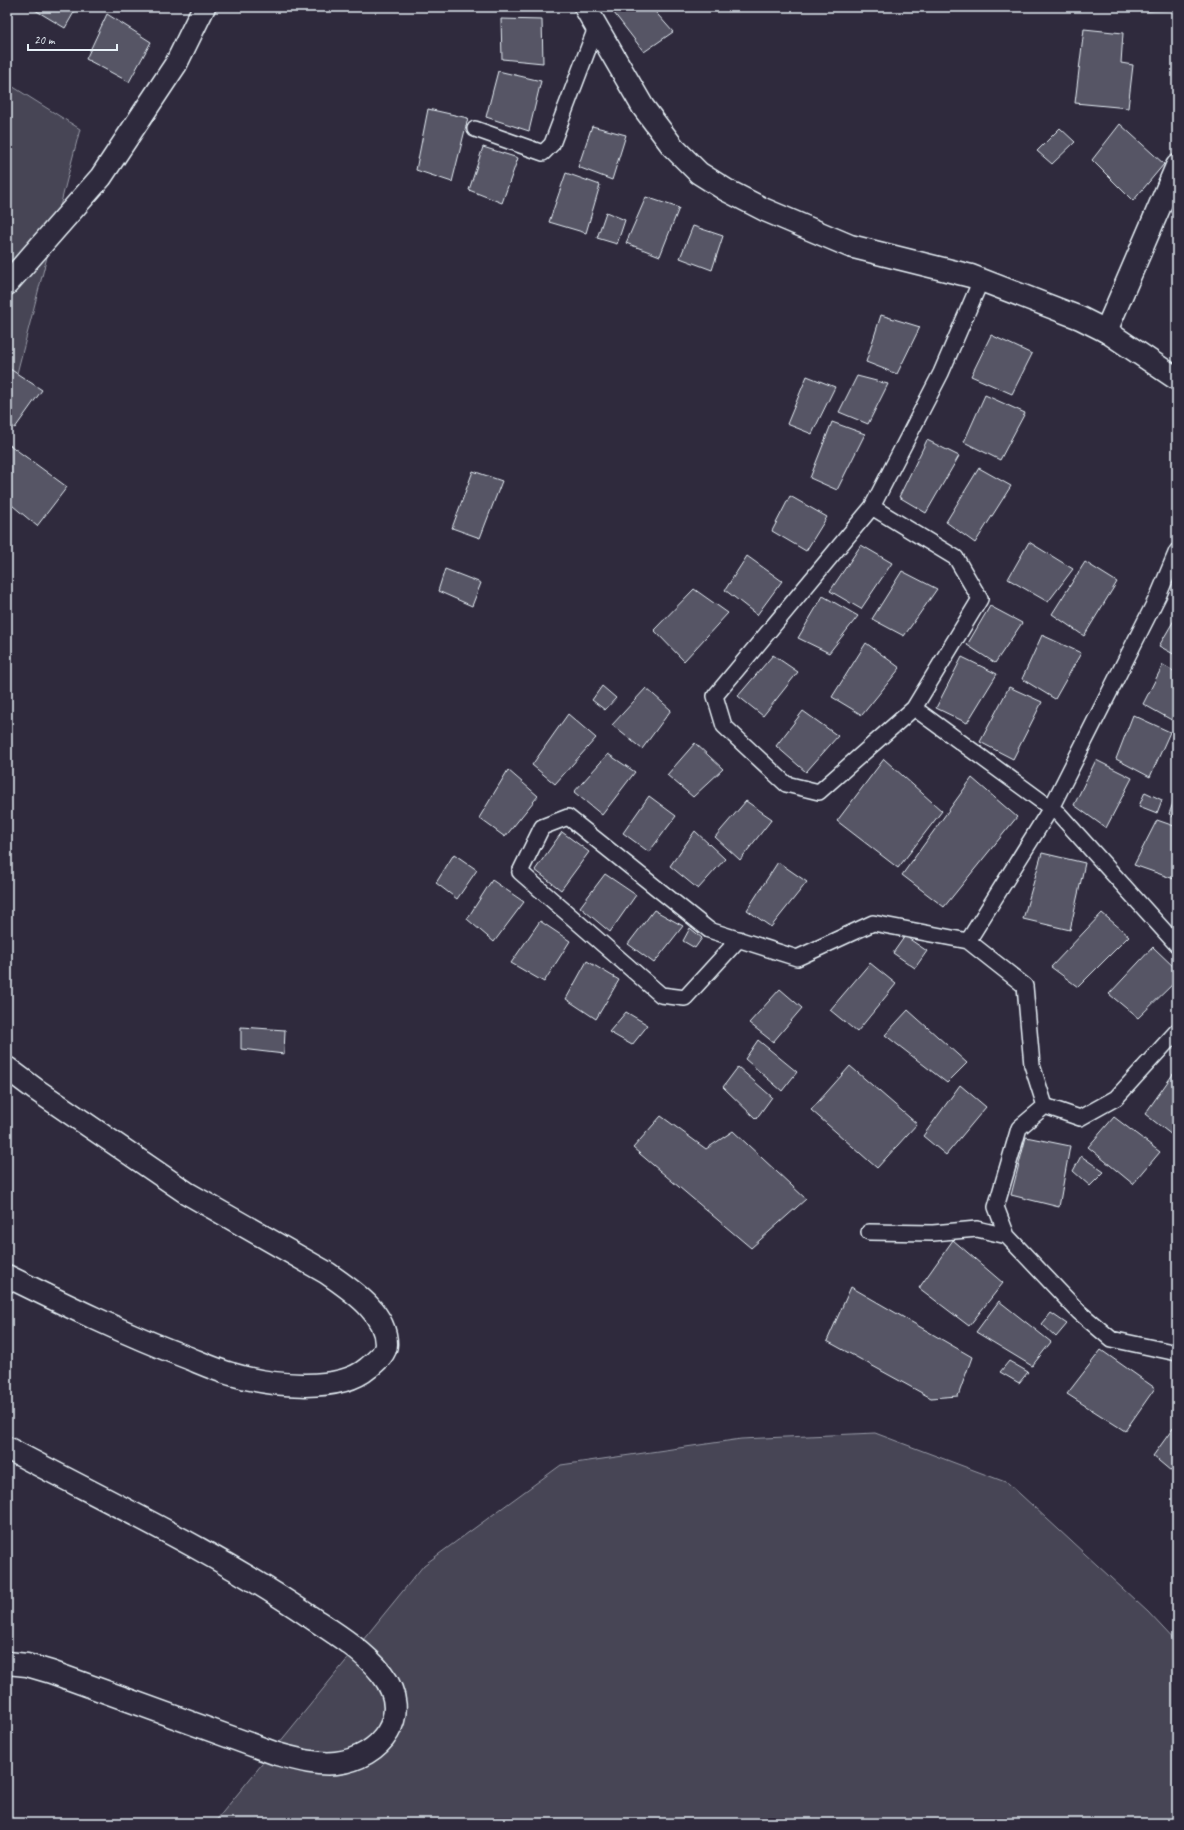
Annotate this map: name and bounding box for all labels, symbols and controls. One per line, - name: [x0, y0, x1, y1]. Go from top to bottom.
- scale bar: [28, 26, 117, 52]
- text: 20 m: [34, 32, 56, 48]

